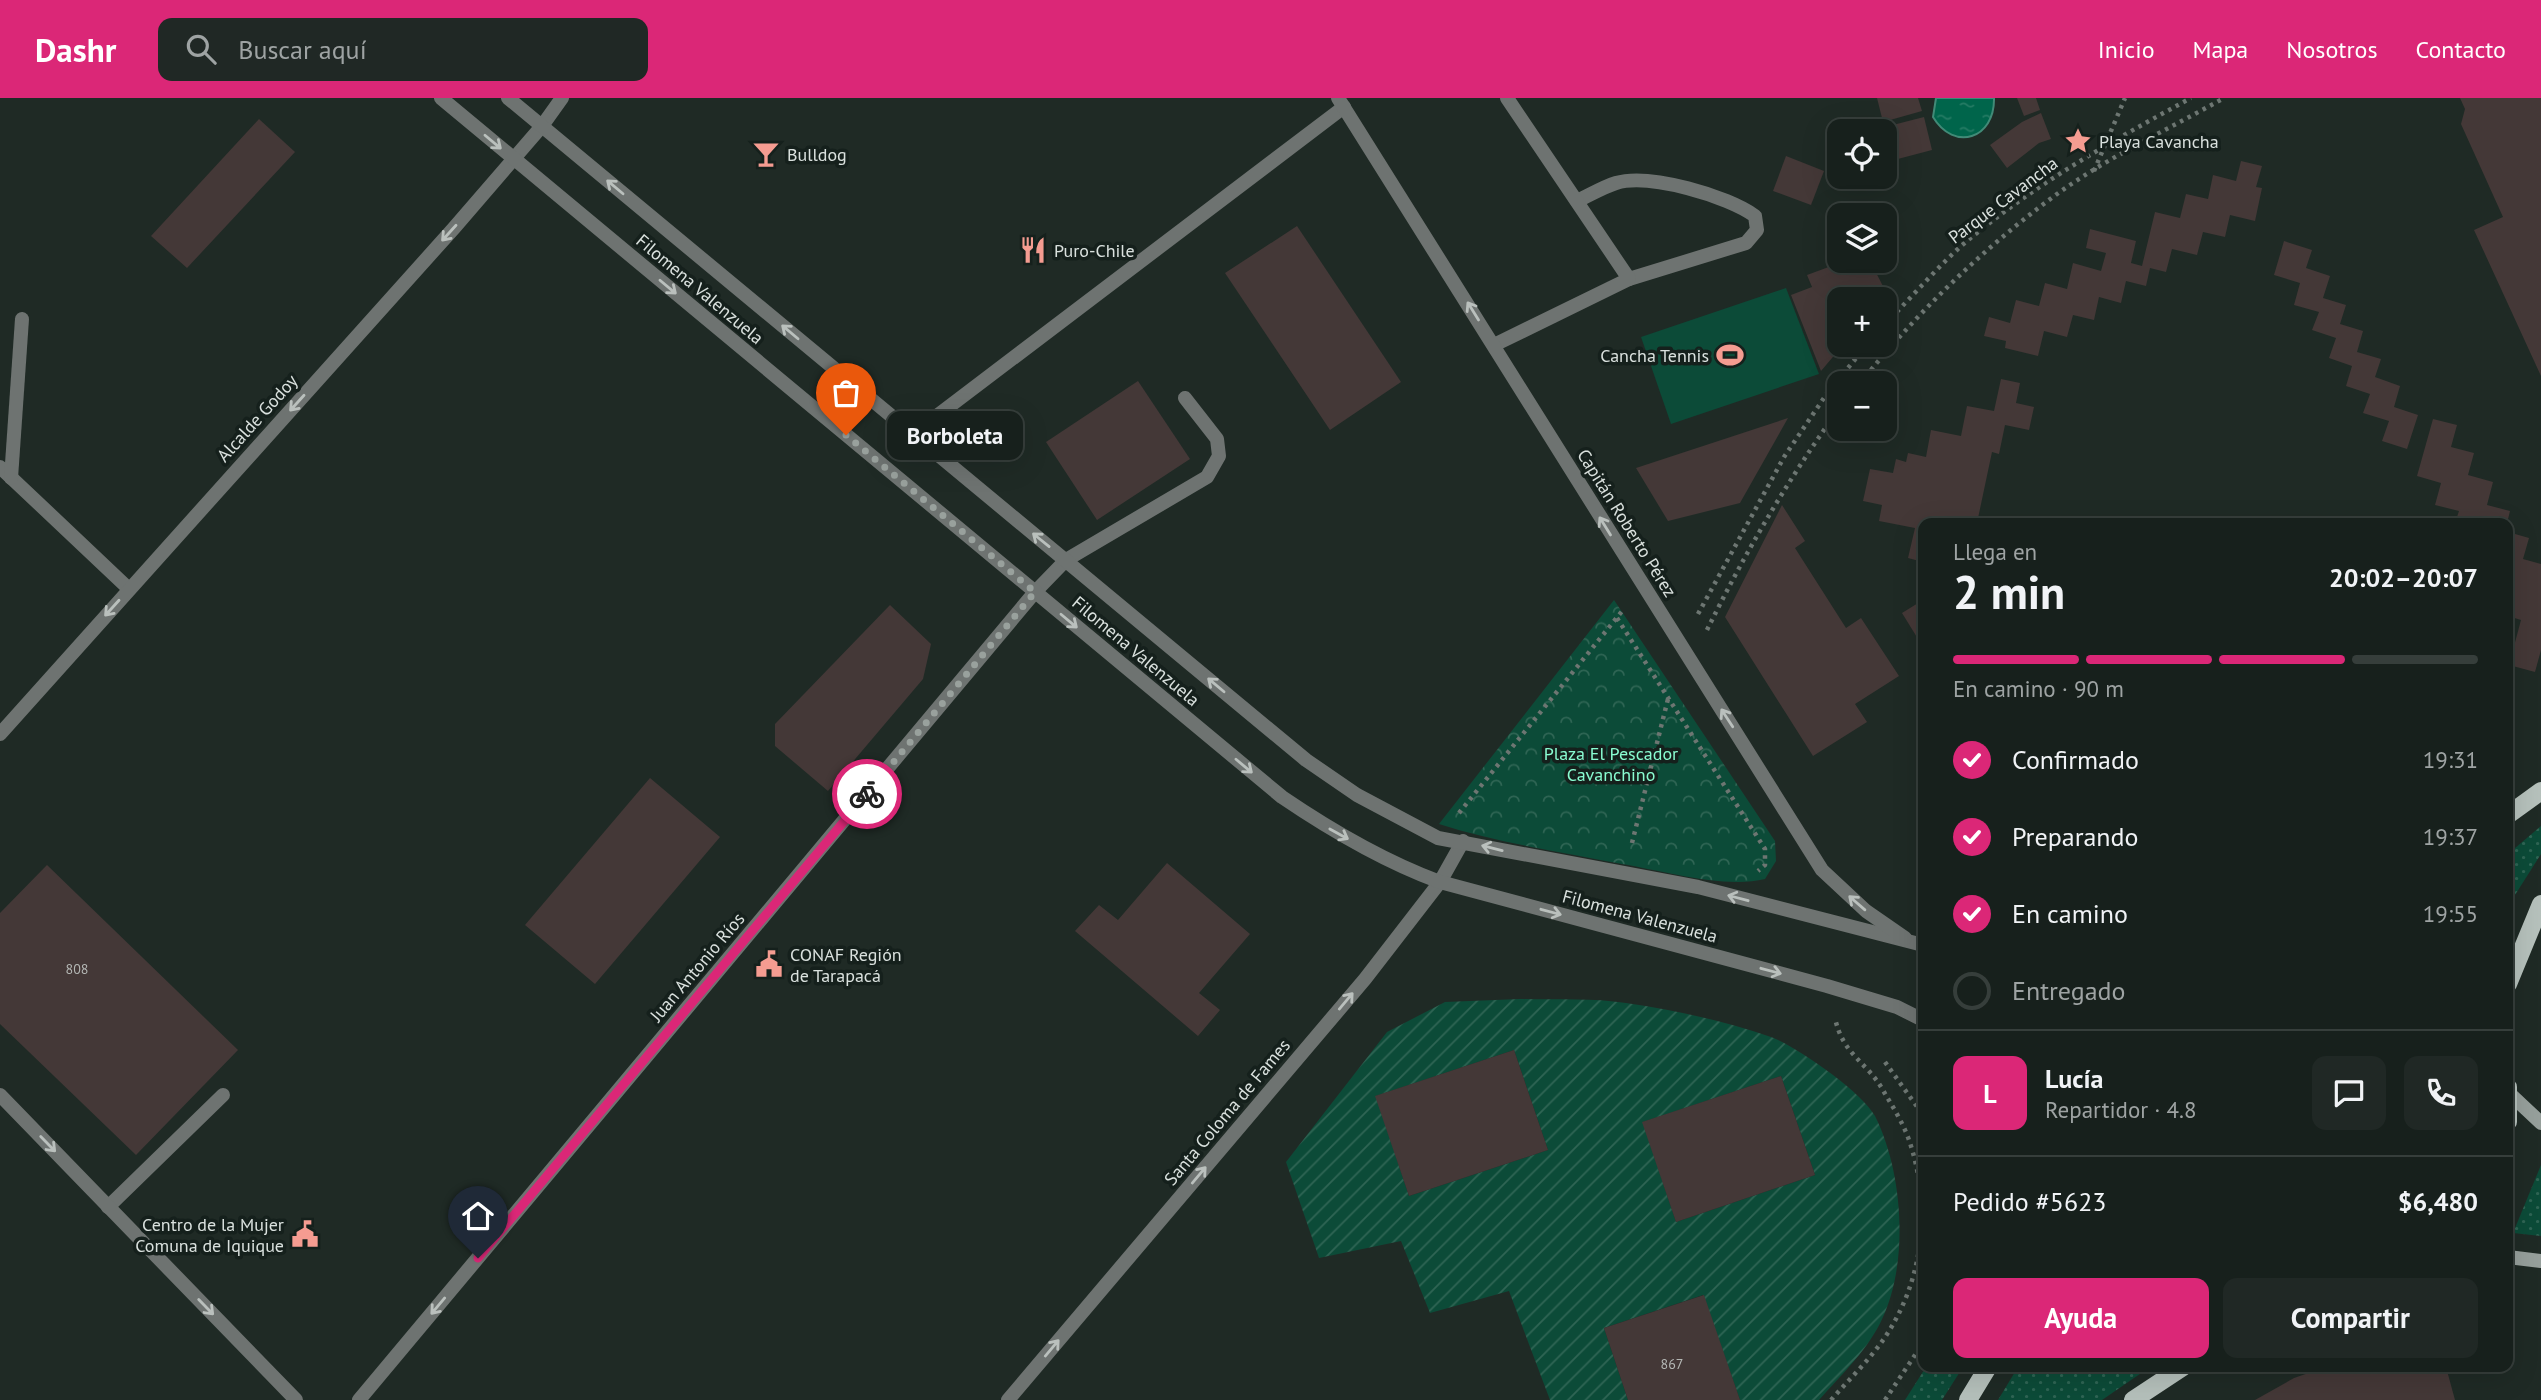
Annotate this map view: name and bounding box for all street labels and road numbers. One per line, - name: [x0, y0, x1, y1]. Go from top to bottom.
- street label: Parque Cavancha: [1944, 151, 2062, 249]
- street label: Filomena Valenzuela: [632, 229, 768, 349]
- street label: Alcalde Godoy: [212, 369, 303, 467]
- street label: Capitán Roberto Pérez: [1572, 445, 1682, 601]
- street label: Filomena Valenzuela: [1068, 591, 1204, 711]
- street label: Filomena Valenzuela: [1560, 884, 1720, 948]
- street label: Juan Antonio Ríos: [644, 908, 749, 1027]
- street label: Santa Coloma de Fames: [1159, 1034, 1295, 1190]

